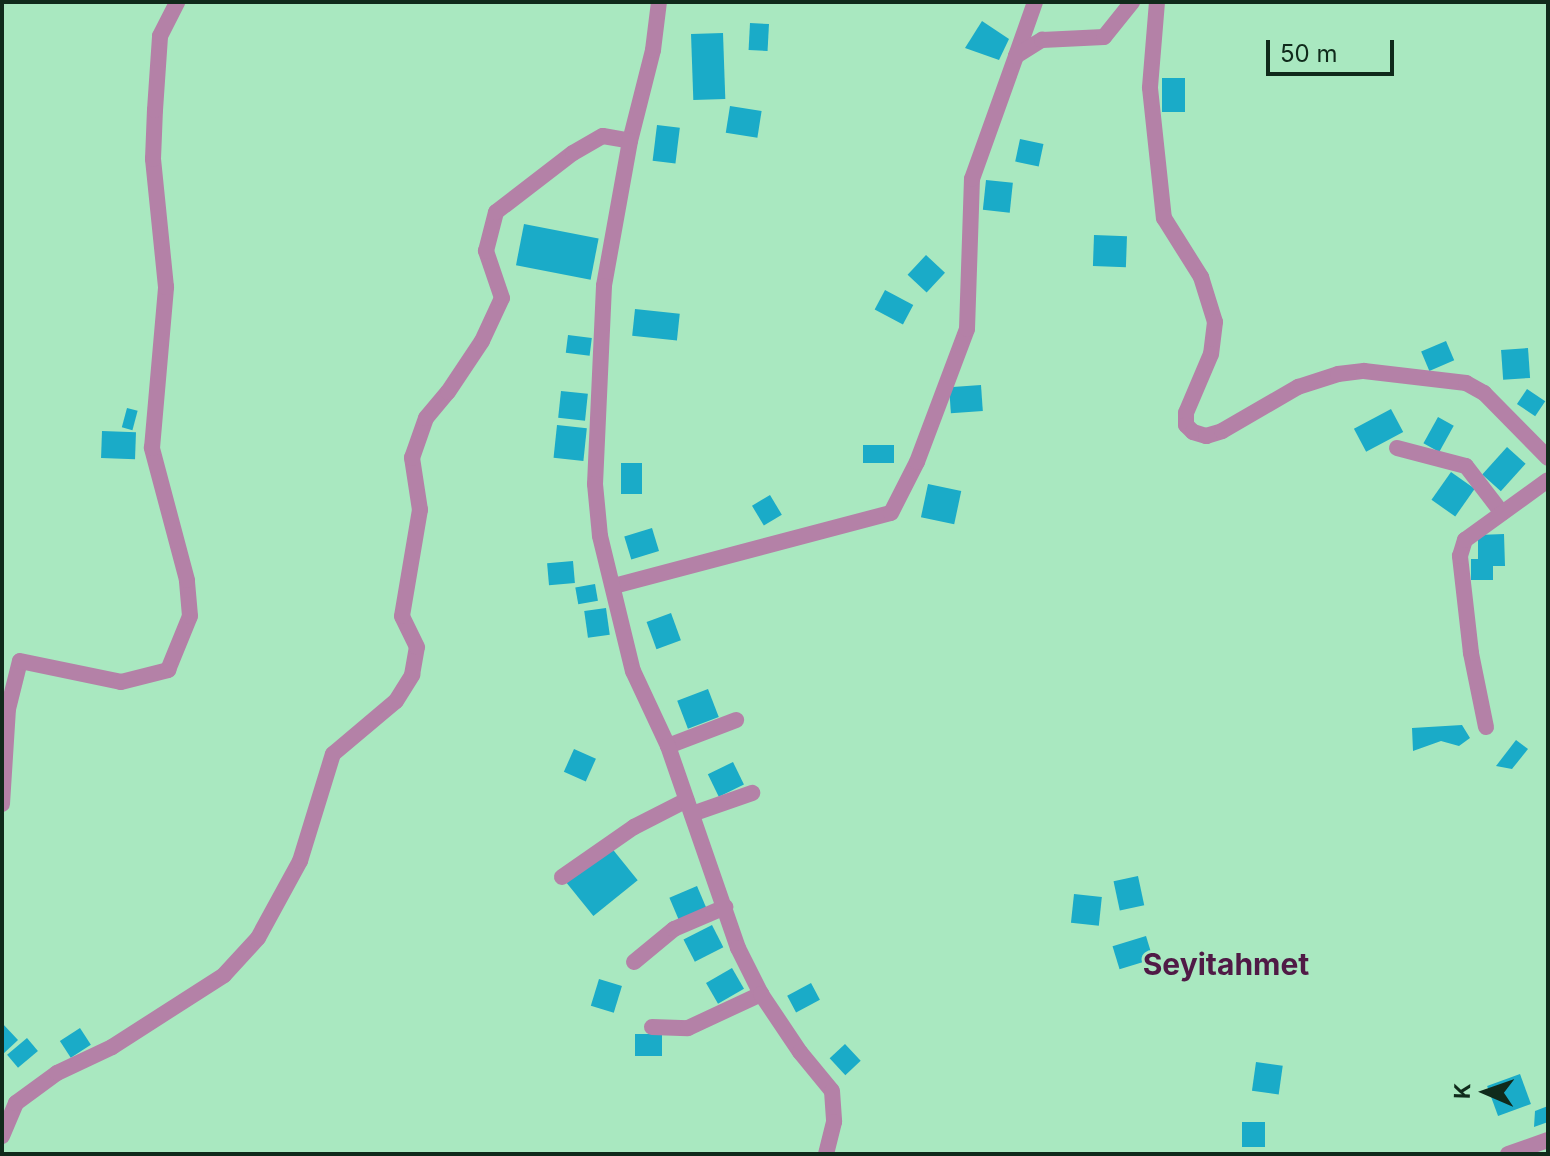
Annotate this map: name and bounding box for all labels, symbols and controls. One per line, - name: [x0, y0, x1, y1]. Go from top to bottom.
- scale bar: [1270, 24, 1398, 74]
- text: 50 m: [1280, 39, 1338, 68]
- district label: Seyitahmet: [1143, 946, 1309, 982]
- north arrow: [1446, 1052, 1526, 1132]
- text: K: [1449, 1083, 1475, 1100]

